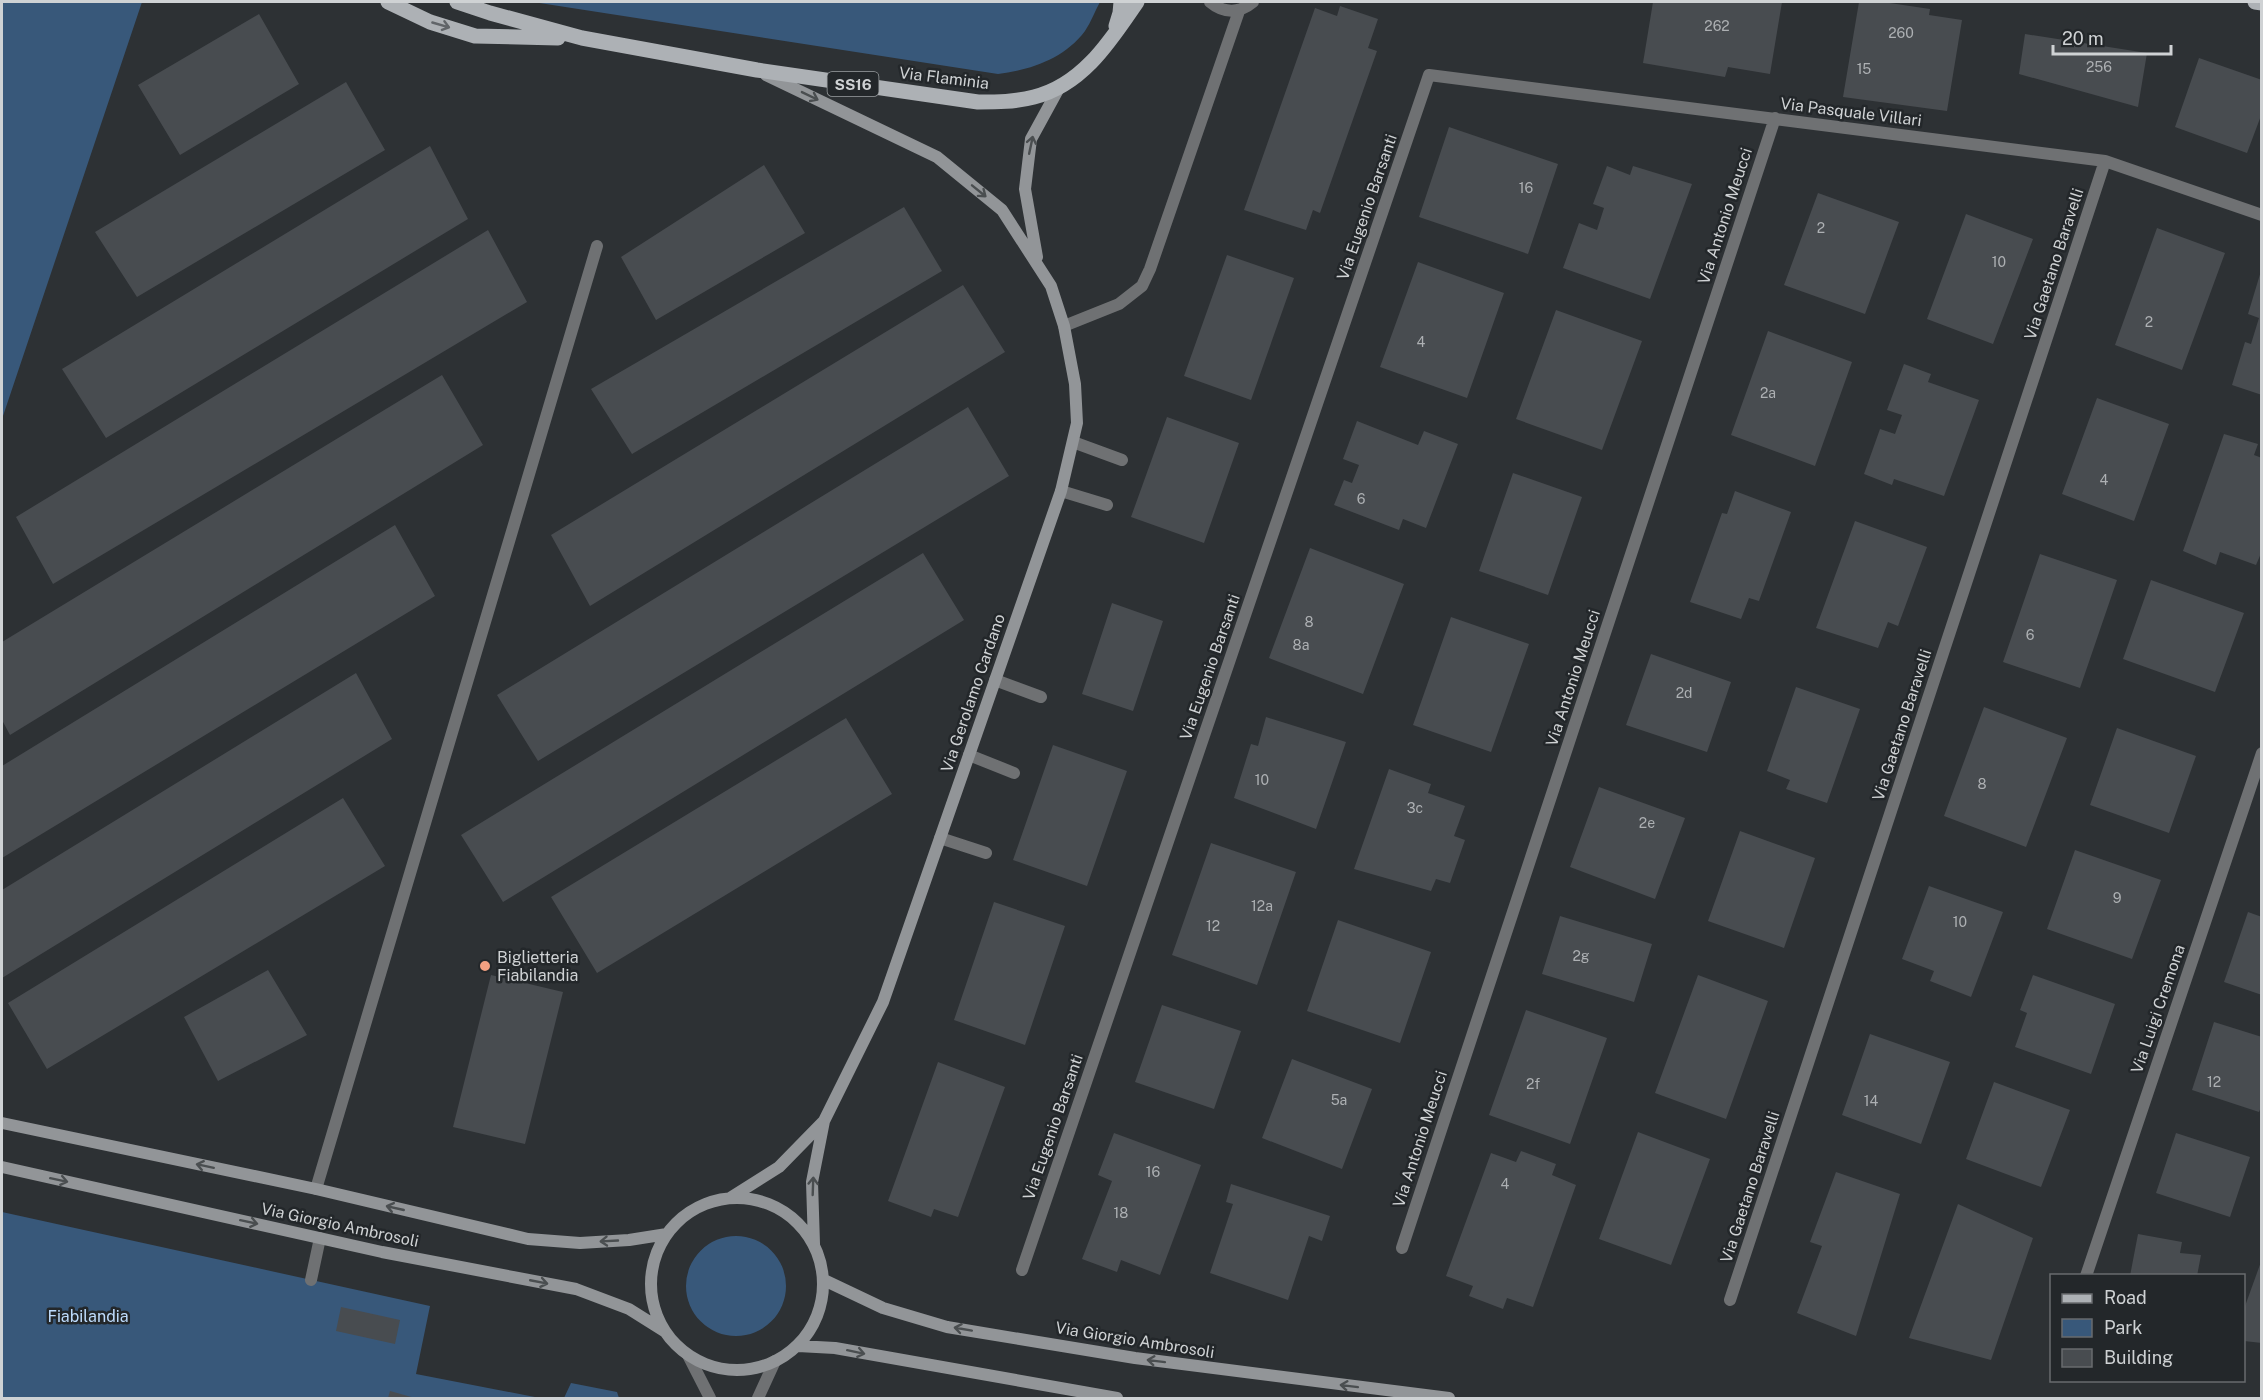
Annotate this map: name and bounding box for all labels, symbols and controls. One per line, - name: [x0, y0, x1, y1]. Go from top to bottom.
- house number: 262: [1704, 18, 1730, 34]
- scale bar: [2053, 18, 2172, 56]
- one-way arrow: [431, 20, 450, 32]
- house number: 260: [1888, 25, 1914, 41]
- text: 20 m: [2062, 28, 2104, 49]
- house number: 256: [2086, 59, 2112, 75]
- house number: 15: [1857, 61, 1871, 77]
- street label: Via Flaminia: [898, 63, 990, 93]
- road number: SS16: [828, 72, 878, 96]
- one-way arrow: [800, 90, 818, 102]
- street label: Via Pasquale Villari: [1779, 94, 1923, 130]
- street label: Via Eugenio Barsanti: [1333, 132, 1401, 282]
- one-way arrow: [1026, 136, 1037, 155]
- street label: Via Antonio Meucci: [1694, 145, 1756, 287]
- house number: 16: [1519, 180, 1533, 196]
- one-way arrow: [971, 184, 987, 197]
- street label: Via Gaetano Baravelli: [2021, 186, 2087, 342]
- house number: 2: [1817, 220, 1825, 236]
- house number: 10: [1992, 254, 2006, 270]
- house number: 2: [2145, 314, 2153, 330]
- house number: 4: [1417, 334, 1426, 350]
- house number: 2a: [1760, 385, 1776, 401]
- house number: 4: [2100, 472, 2109, 488]
- house number: 6: [1357, 491, 1366, 507]
- street label: Via Eugenio Barsanti: [1176, 592, 1244, 742]
- street label: Via Antonio Meucci: [1542, 607, 1604, 749]
- street label: Via Gerolamo Cardano: [937, 611, 1009, 775]
- house number: 8: [1304, 614, 1314, 630]
- house number: 6: [2026, 627, 2035, 643]
- house number: 8a: [1293, 637, 1309, 653]
- street label: Via Gaetano Baravelli: [1869, 647, 1935, 803]
- house number: 2d: [1676, 685, 1692, 701]
- house number: 10: [1255, 772, 1269, 788]
- house number: 8: [1977, 776, 1987, 792]
- house number: 3c: [1407, 800, 1423, 816]
- house number: 2e: [1639, 815, 1655, 831]
- house number: 9: [2113, 890, 2122, 906]
- house number: 12a: [1251, 898, 1273, 914]
- house number: 10: [1953, 914, 1967, 930]
- house number: 12: [1206, 918, 1220, 934]
- street label: Via Luigi Cremona: [2127, 942, 2189, 1076]
- place label: Biglietteria Fiabilandia: [497, 948, 579, 985]
- house number: 2g: [1572, 948, 1590, 964]
- marker: Biglietteria Fiabilandia: [478, 959, 492, 973]
- street label: Via Eugenio Barsanti: [1019, 1052, 1087, 1202]
- street label: Via Antonio Meucci: [1389, 1068, 1451, 1210]
- house number: 12: [2207, 1074, 2221, 1090]
- house number: 2f: [1526, 1076, 1540, 1092]
- house number: 5a: [1331, 1092, 1347, 1108]
- house number: 14: [1864, 1093, 1878, 1109]
- street label: Via Gaetano Baravelli: [1717, 1109, 1783, 1265]
- one-way arrow: [196, 1160, 215, 1171]
- house number: 16: [1146, 1164, 1160, 1180]
- one-way arrow: [48, 1175, 68, 1186]
- one-way arrow: [808, 1176, 819, 1196]
- house number: 4: [1501, 1176, 1510, 1192]
- street label: Via Giorgio Ambrosoli: [259, 1199, 421, 1251]
- one-way arrow: [386, 1201, 405, 1213]
- house number: 18: [1114, 1205, 1128, 1221]
- one-way arrow: [239, 1217, 258, 1228]
- one-way arrow: [599, 1236, 619, 1247]
- legend: [2050, 1274, 2245, 1382]
- one-way arrow: [529, 1277, 548, 1288]
- text: Road: [2104, 1287, 2147, 1308]
- park label: Fiabilandia: [47, 1307, 129, 1326]
- text: Park: [2104, 1317, 2142, 1338]
- street label: Via Giorgio Ambrosoli: [1054, 1318, 1216, 1362]
- one-way arrow: [954, 1324, 974, 1335]
- one-way arrow: [847, 1347, 866, 1359]
- text: Building: [2104, 1347, 2173, 1368]
- one-way arrow: [1146, 1356, 1166, 1367]
- one-way arrow: [1340, 1380, 1360, 1391]

